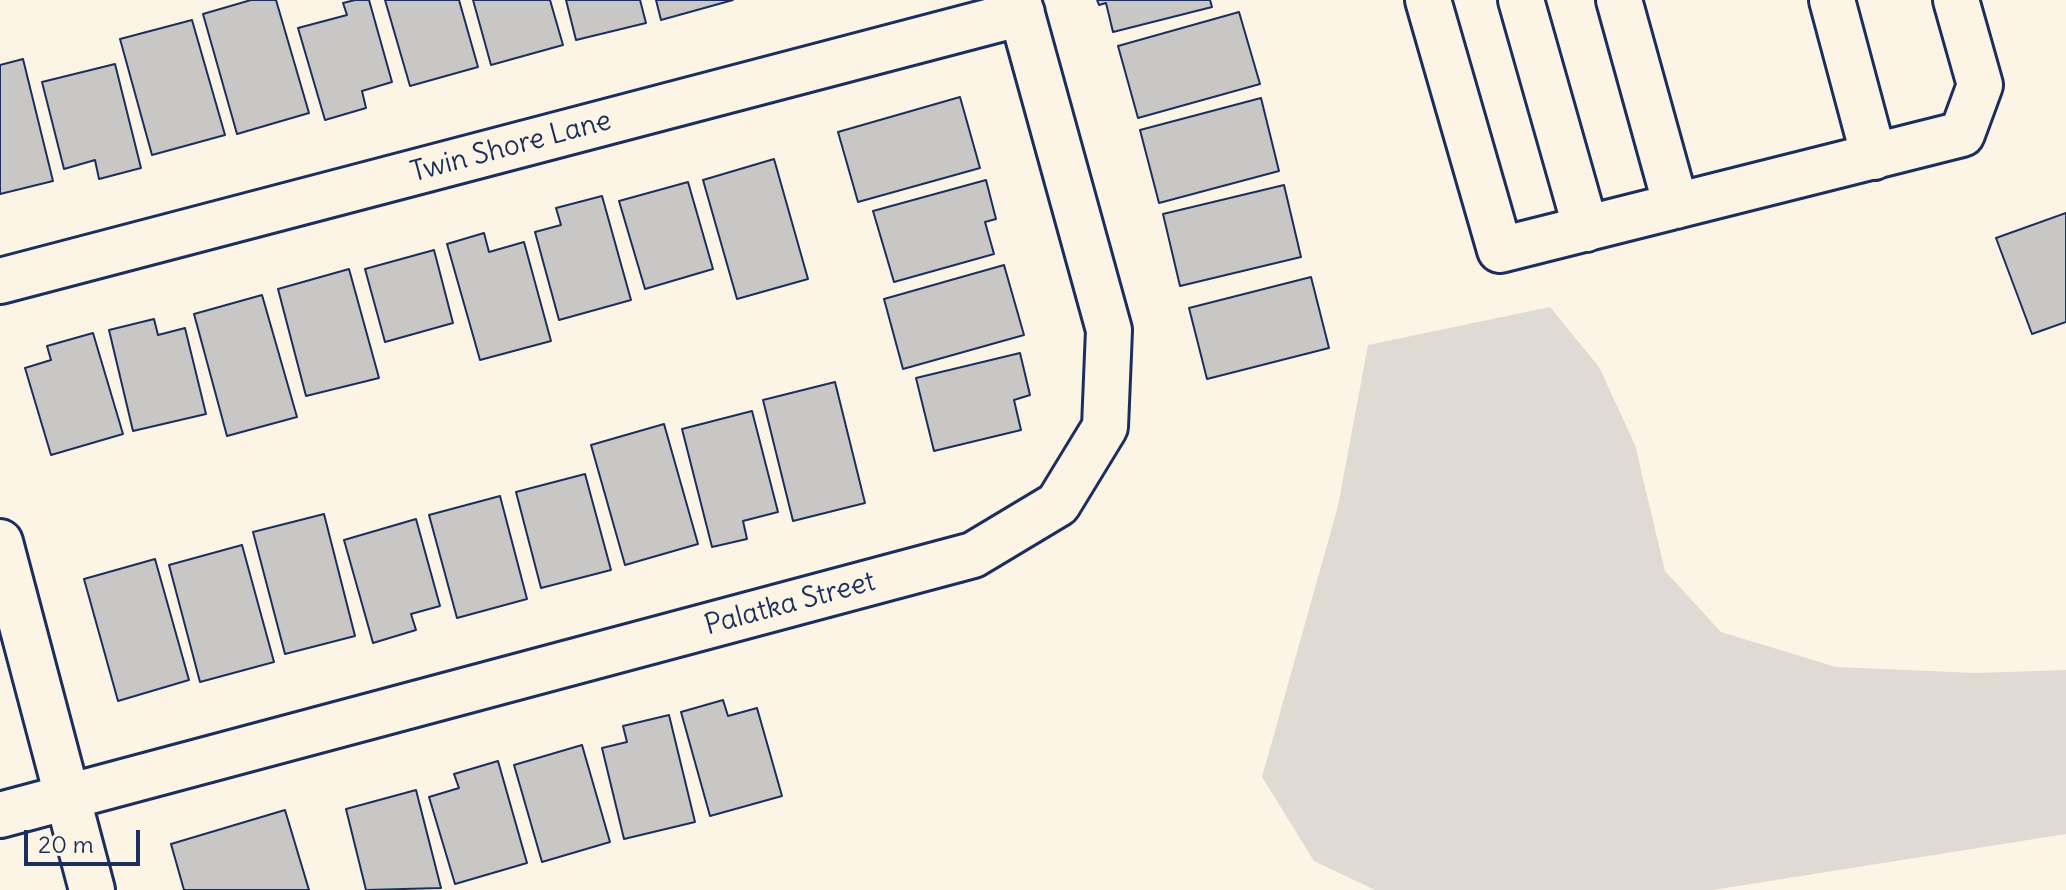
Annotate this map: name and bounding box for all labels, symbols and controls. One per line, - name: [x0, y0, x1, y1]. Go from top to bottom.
- street label: Twin Shore Lane: [407, 104, 615, 190]
- street label: Palatka Street: [701, 565, 879, 643]
- scale bar: [28, 814, 144, 864]
- text: 20 m: [38, 829, 94, 859]

